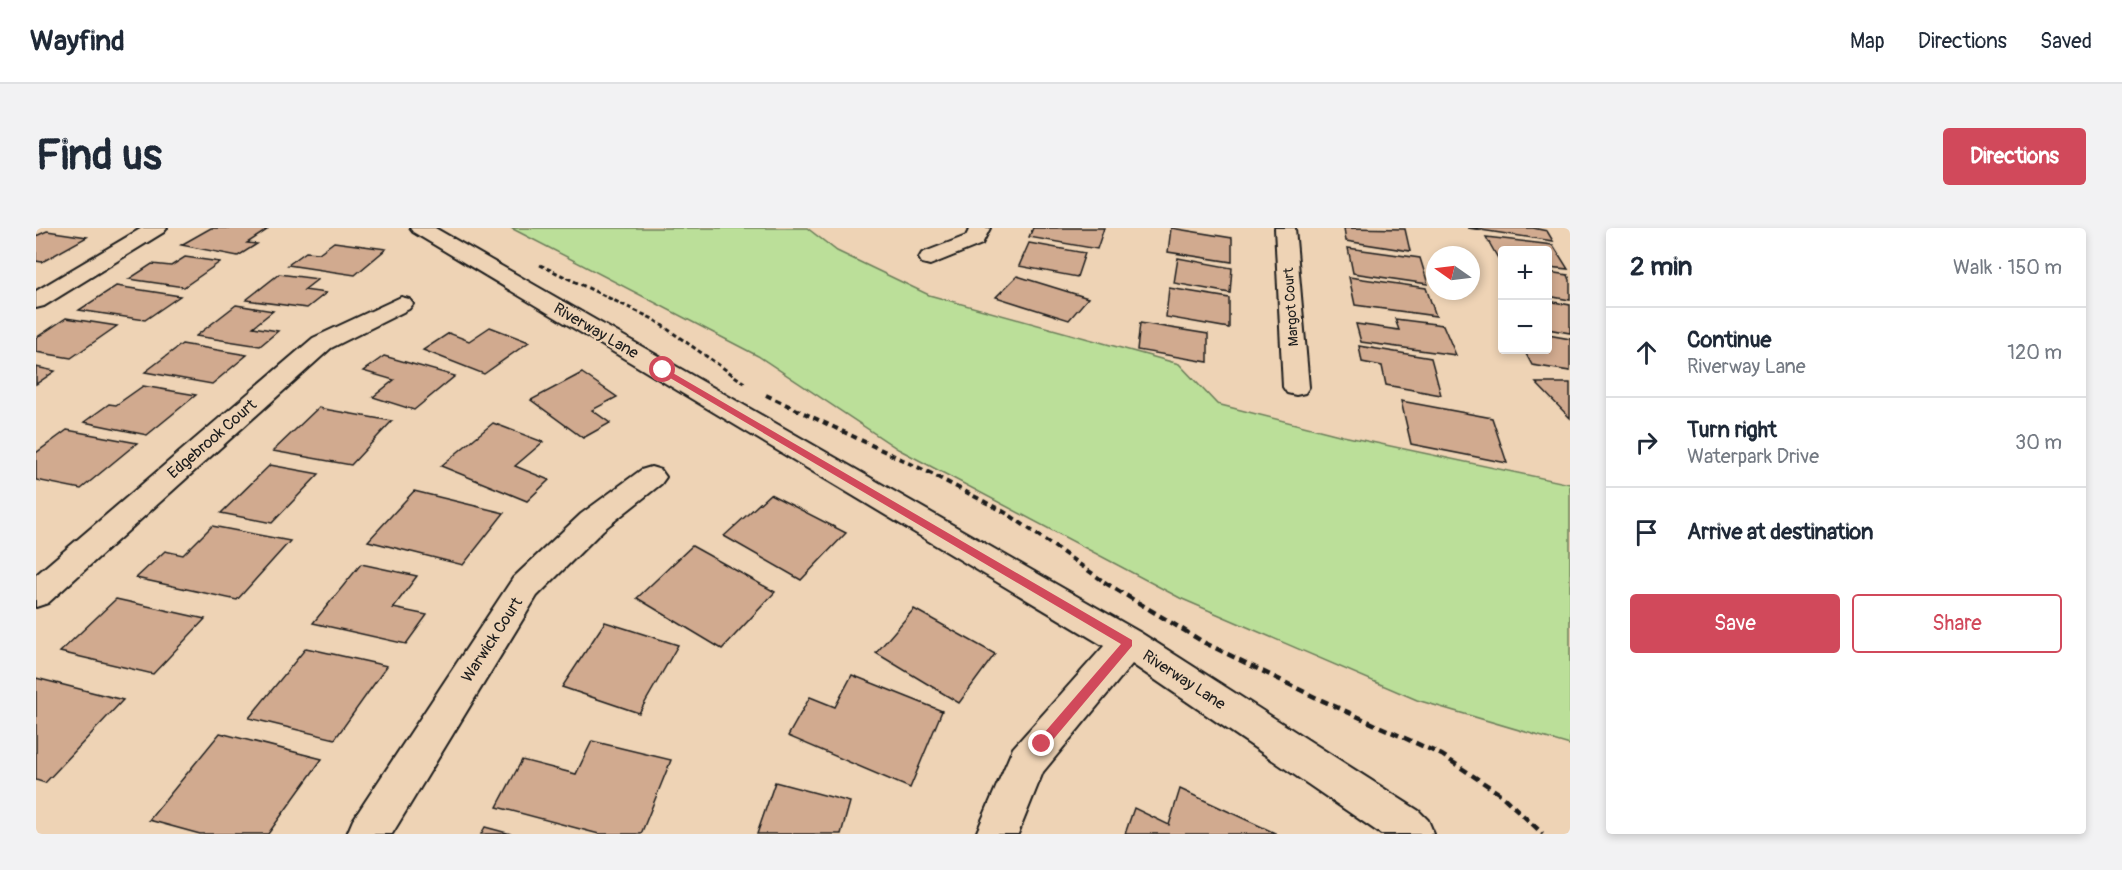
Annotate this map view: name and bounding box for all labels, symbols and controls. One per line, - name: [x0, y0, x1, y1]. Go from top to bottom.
- text: Wayfind: [30, 24, 125, 59]
- text: Map: [1850, 28, 1885, 55]
- text: Directions: [1918, 28, 2007, 55]
- text: Saved: [2040, 28, 2092, 55]
- button: Directions: [1943, 128, 2086, 185]
- text: Find us: [36, 130, 162, 182]
- north arrow: [1426, 246, 1480, 300]
- map controls: [1498, 246, 1552, 354]
- button: +: [1498, 246, 1552, 300]
- text: 2 min: [1630, 251, 1692, 283]
- text: Walk · 150 m: [1953, 255, 2062, 280]
- street label: Margot Court: [1280, 267, 1302, 347]
- street label: Riverway Lane: [550, 299, 642, 363]
- button: −: [1498, 300, 1552, 354]
- text: Continue: [1687, 326, 1771, 354]
- icon: ahead: [1630, 336, 1663, 369]
- text: 120 m: [2007, 340, 2062, 365]
- text: Riverway Lane: [1687, 354, 1806, 379]
- route start: [649, 356, 675, 382]
- street label: Edgebrook Court: [163, 395, 261, 483]
- text: Turn right: [1687, 416, 1777, 444]
- icon: right: [1630, 426, 1663, 459]
- text: 30 m: [2015, 430, 2062, 455]
- text: Waterpark Drive: [1687, 444, 1819, 469]
- icon: arrive: [1630, 516, 1663, 549]
- text: Arrive at destination: [1687, 518, 1873, 546]
- street label: Warwick Court: [457, 593, 527, 686]
- button: Save: [1630, 594, 1840, 653]
- button: Share: [1852, 594, 2062, 653]
- street label: Riverway Lane: [1139, 646, 1229, 714]
- route end: [1028, 730, 1054, 756]

